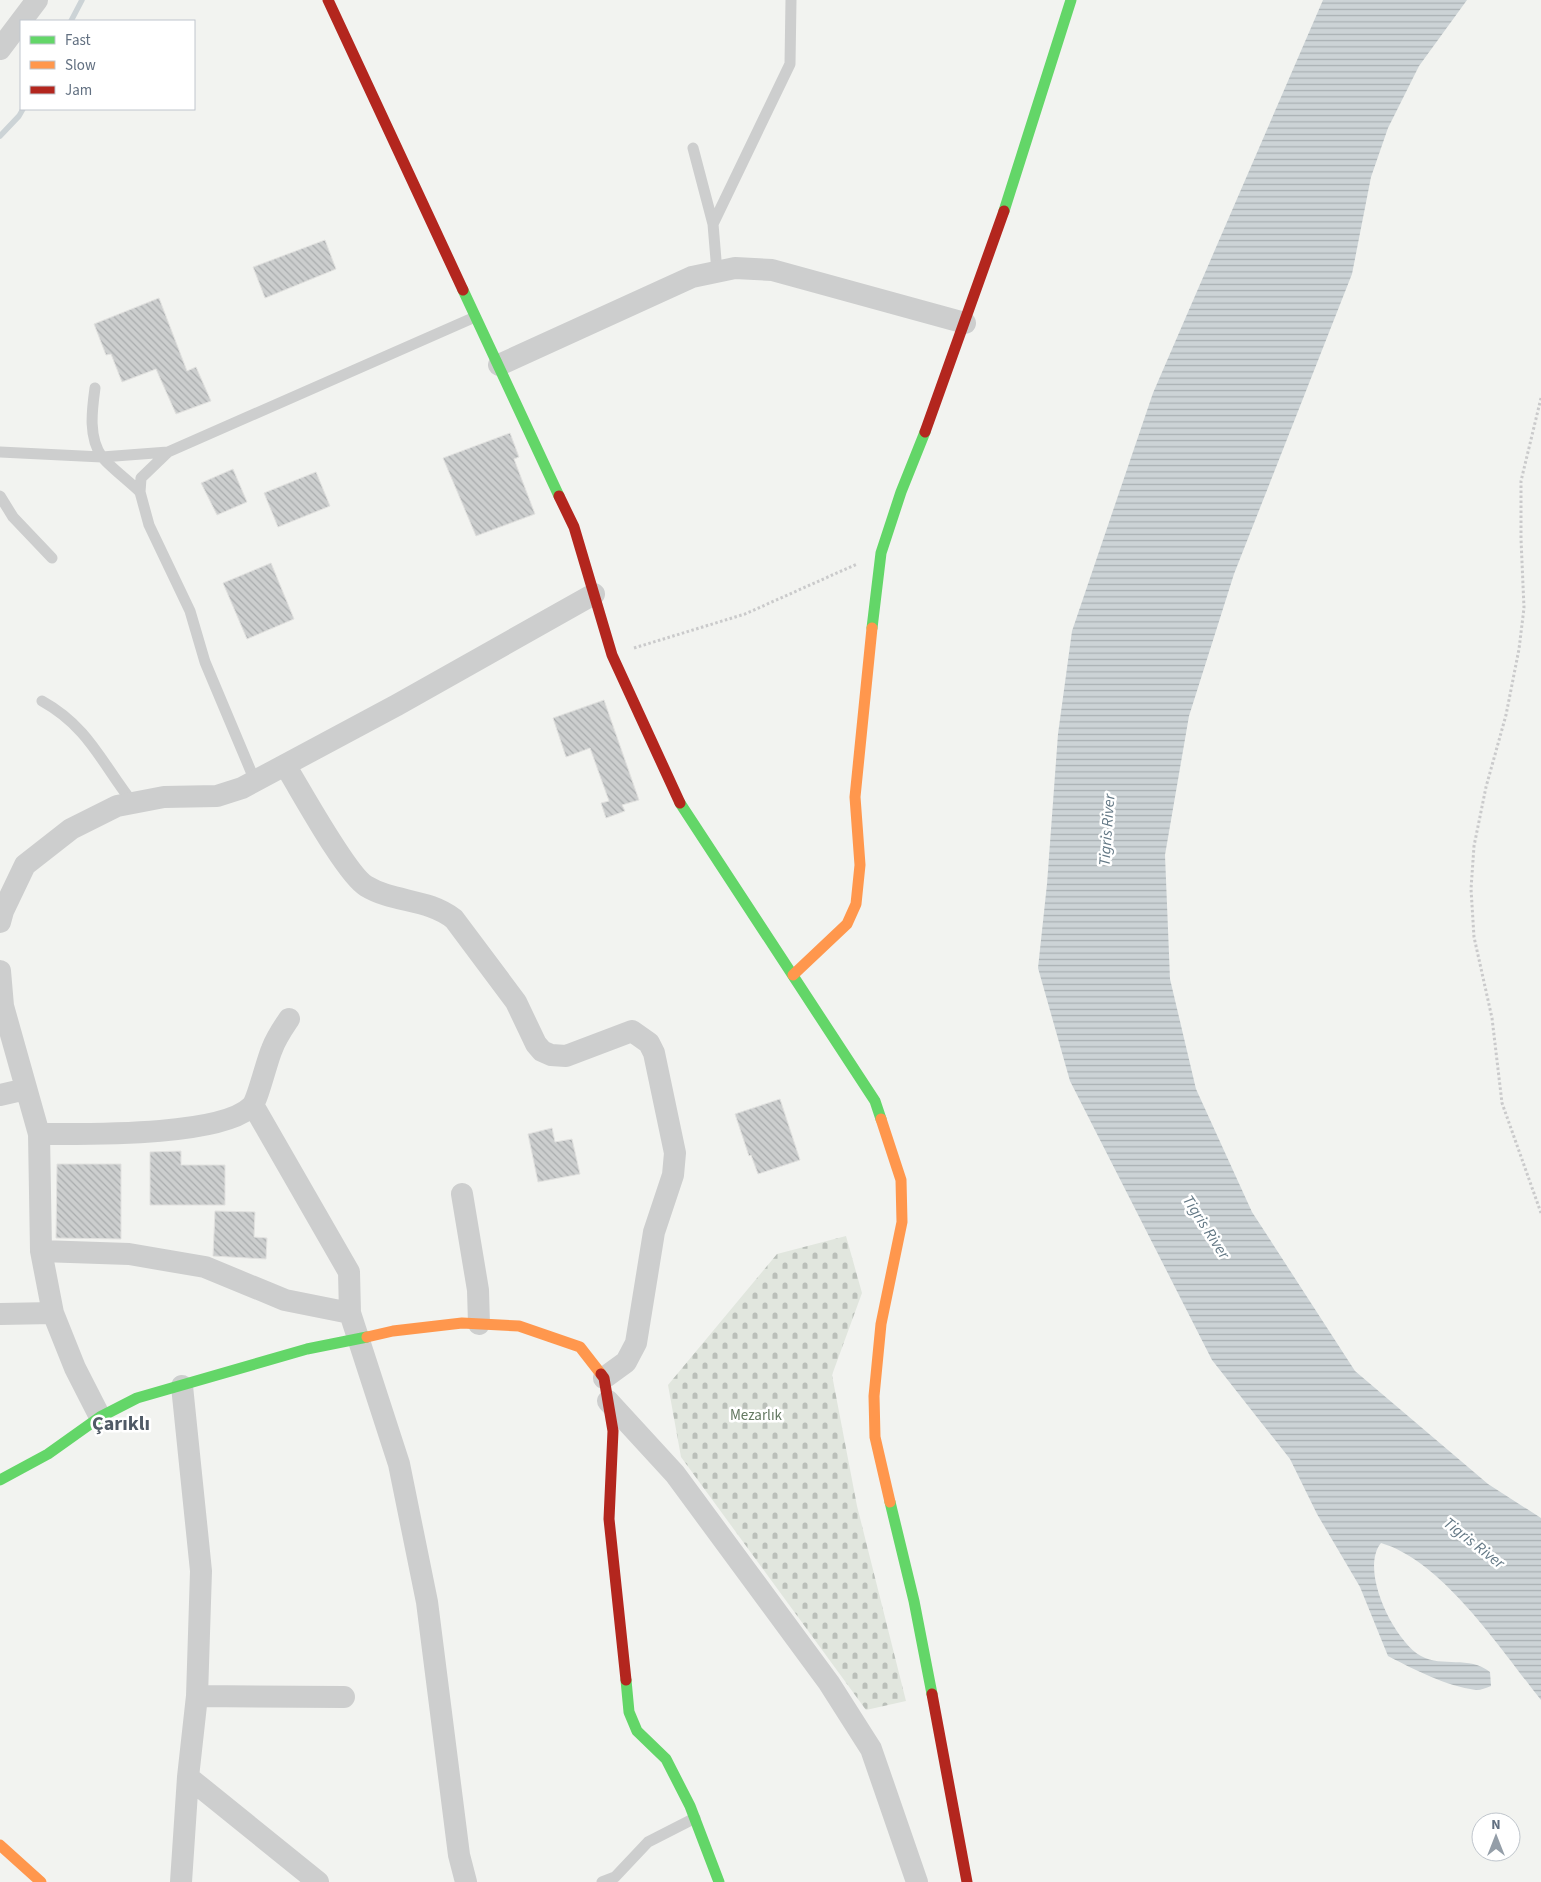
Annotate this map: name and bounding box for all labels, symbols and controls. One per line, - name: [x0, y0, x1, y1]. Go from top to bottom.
- legend: [20, 20, 195, 110]
- text: Fast: [65, 30, 91, 51]
- text: Slow: [65, 55, 96, 76]
- text: Jam: [65, 80, 92, 101]
- water label: Tigris River: [1094, 792, 1121, 867]
- water label: Tigris River: [1177, 1191, 1236, 1265]
- park label: Mezarlık: [730, 1405, 783, 1426]
- district label: Çarıklı: [92, 1410, 150, 1438]
- water label: Tigris River: [1439, 1512, 1510, 1575]
- north arrow: [1471, 1812, 1521, 1862]
- text: N: [1491, 1815, 1501, 1835]

